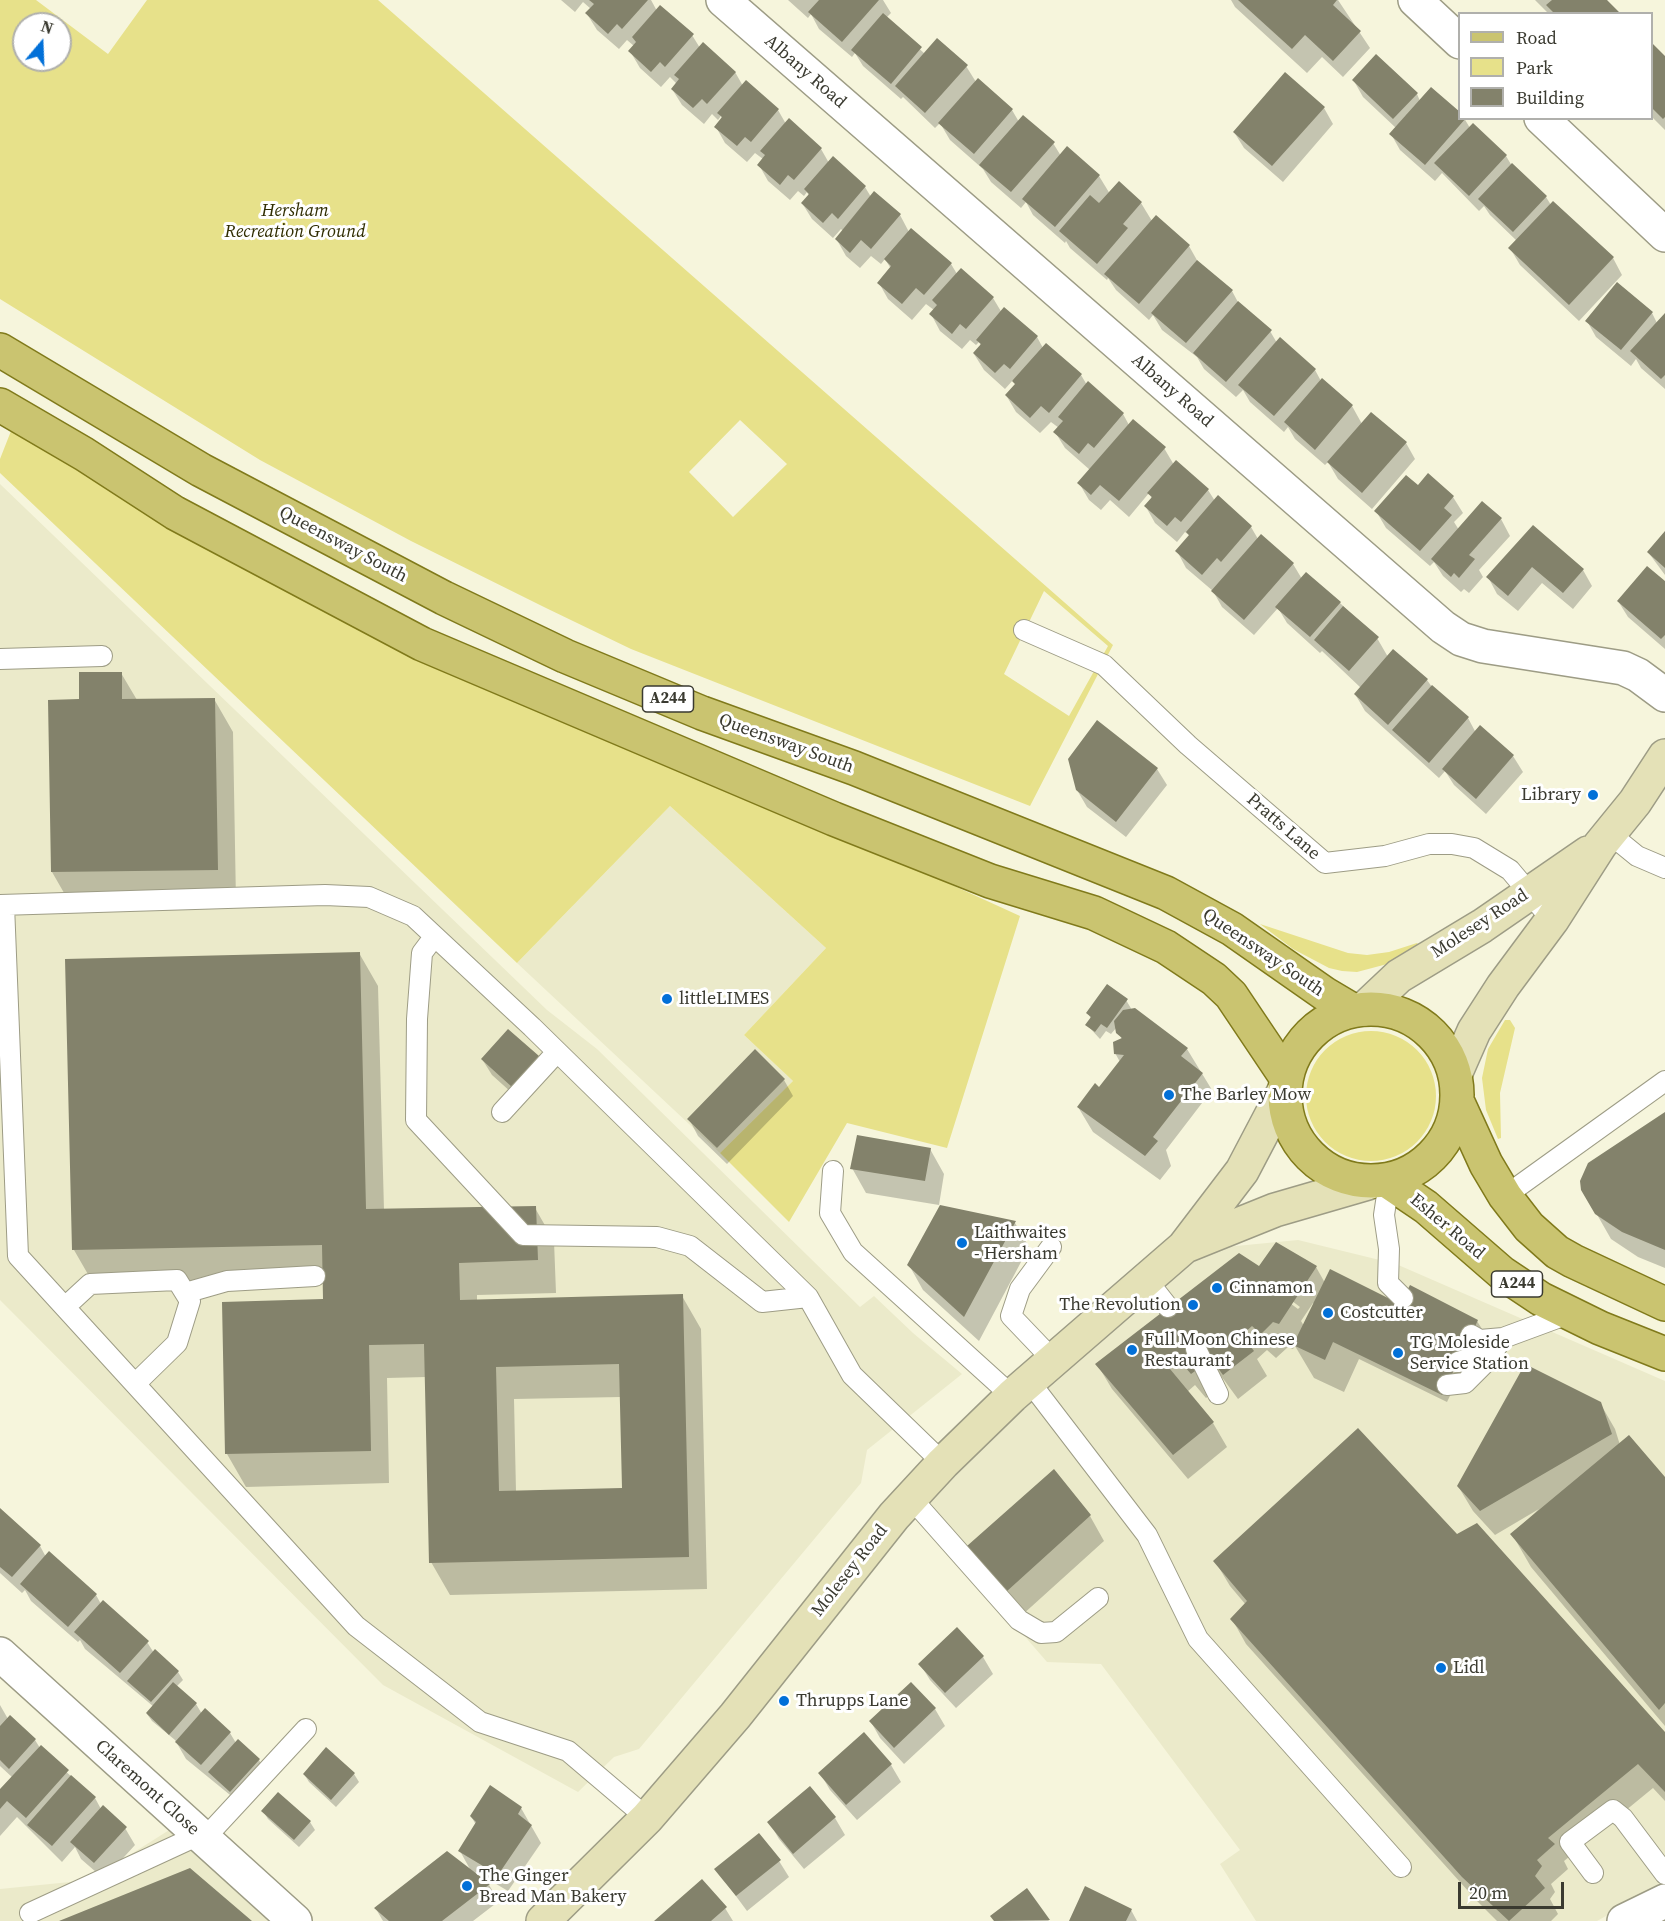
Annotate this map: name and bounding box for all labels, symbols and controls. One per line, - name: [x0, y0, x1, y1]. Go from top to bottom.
- north arrow: [12, 12, 72, 72]
- legend: [1458, 12, 1653, 120]
- text: N: [38, 15, 56, 39]
- text: Road: [1516, 25, 1557, 50]
- street label: Albany Road: [760, 31, 850, 113]
- text: Park: [1516, 55, 1553, 80]
- text: Building: [1516, 85, 1584, 110]
- park label: Hersham Recreation Ground: [224, 200, 366, 242]
- street label: Albany Road: [1127, 350, 1217, 432]
- street label: Queensway South: [275, 502, 411, 588]
- road number: A244: [642, 686, 694, 712]
- street label: Queensway South: [716, 710, 856, 778]
- place label: Library: [1521, 784, 1581, 806]
- marker: Library: [1586, 788, 1600, 802]
- street label: Pratts Lane: [1242, 789, 1324, 865]
- street label: Molesey Road: [1428, 885, 1532, 963]
- street label: Queensway South: [1198, 904, 1328, 1002]
- place label: littleLIMES: [679, 988, 769, 1010]
- marker: littleLIMES: [660, 992, 674, 1006]
- place label: The Barley Mow: [1181, 1084, 1311, 1106]
- marker: The Barley Mow: [1162, 1088, 1176, 1102]
- street label: Esher Road: [1405, 1189, 1489, 1265]
- place label: Laithwaites - Hersham: [974, 1222, 1066, 1264]
- marker: Laithwaites - Hersham: [955, 1236, 969, 1250]
- road number: A244: [1492, 1271, 1543, 1297]
- place label: Cinnamon: [1229, 1277, 1314, 1299]
- marker: Cinnamon: [1210, 1281, 1224, 1295]
- place label: The Revolution: [1059, 1294, 1181, 1316]
- marker: The Revolution: [1186, 1298, 1200, 1312]
- place label: Costcutter: [1340, 1302, 1423, 1324]
- marker: Costcutter: [1321, 1306, 1335, 1320]
- place label: Full Moon Chinese Restaurant: [1144, 1329, 1295, 1372]
- place label: TG Moleside Service Station: [1410, 1332, 1529, 1374]
- marker: Full Moon Chinese Restaurant: [1125, 1343, 1139, 1357]
- marker: TG Moleside Service Station: [1391, 1346, 1405, 1360]
- street label: Molesey Road: [807, 1521, 893, 1621]
- place label: Lidl: [1453, 1657, 1485, 1679]
- marker: Lidl: [1434, 1661, 1448, 1675]
- place label: Thrupps Lane: [796, 1690, 908, 1712]
- marker: Thrupps Lane: [777, 1694, 791, 1708]
- street label: Claremont Close: [90, 1736, 204, 1840]
- place label: The Ginger Bread Man Bakery: [479, 1865, 627, 1908]
- scale bar: [1461, 1870, 1568, 1908]
- marker: The Ginger Bread Man Bakery: [460, 1879, 474, 1893]
- text: 20 m: [1469, 1880, 1507, 1905]

